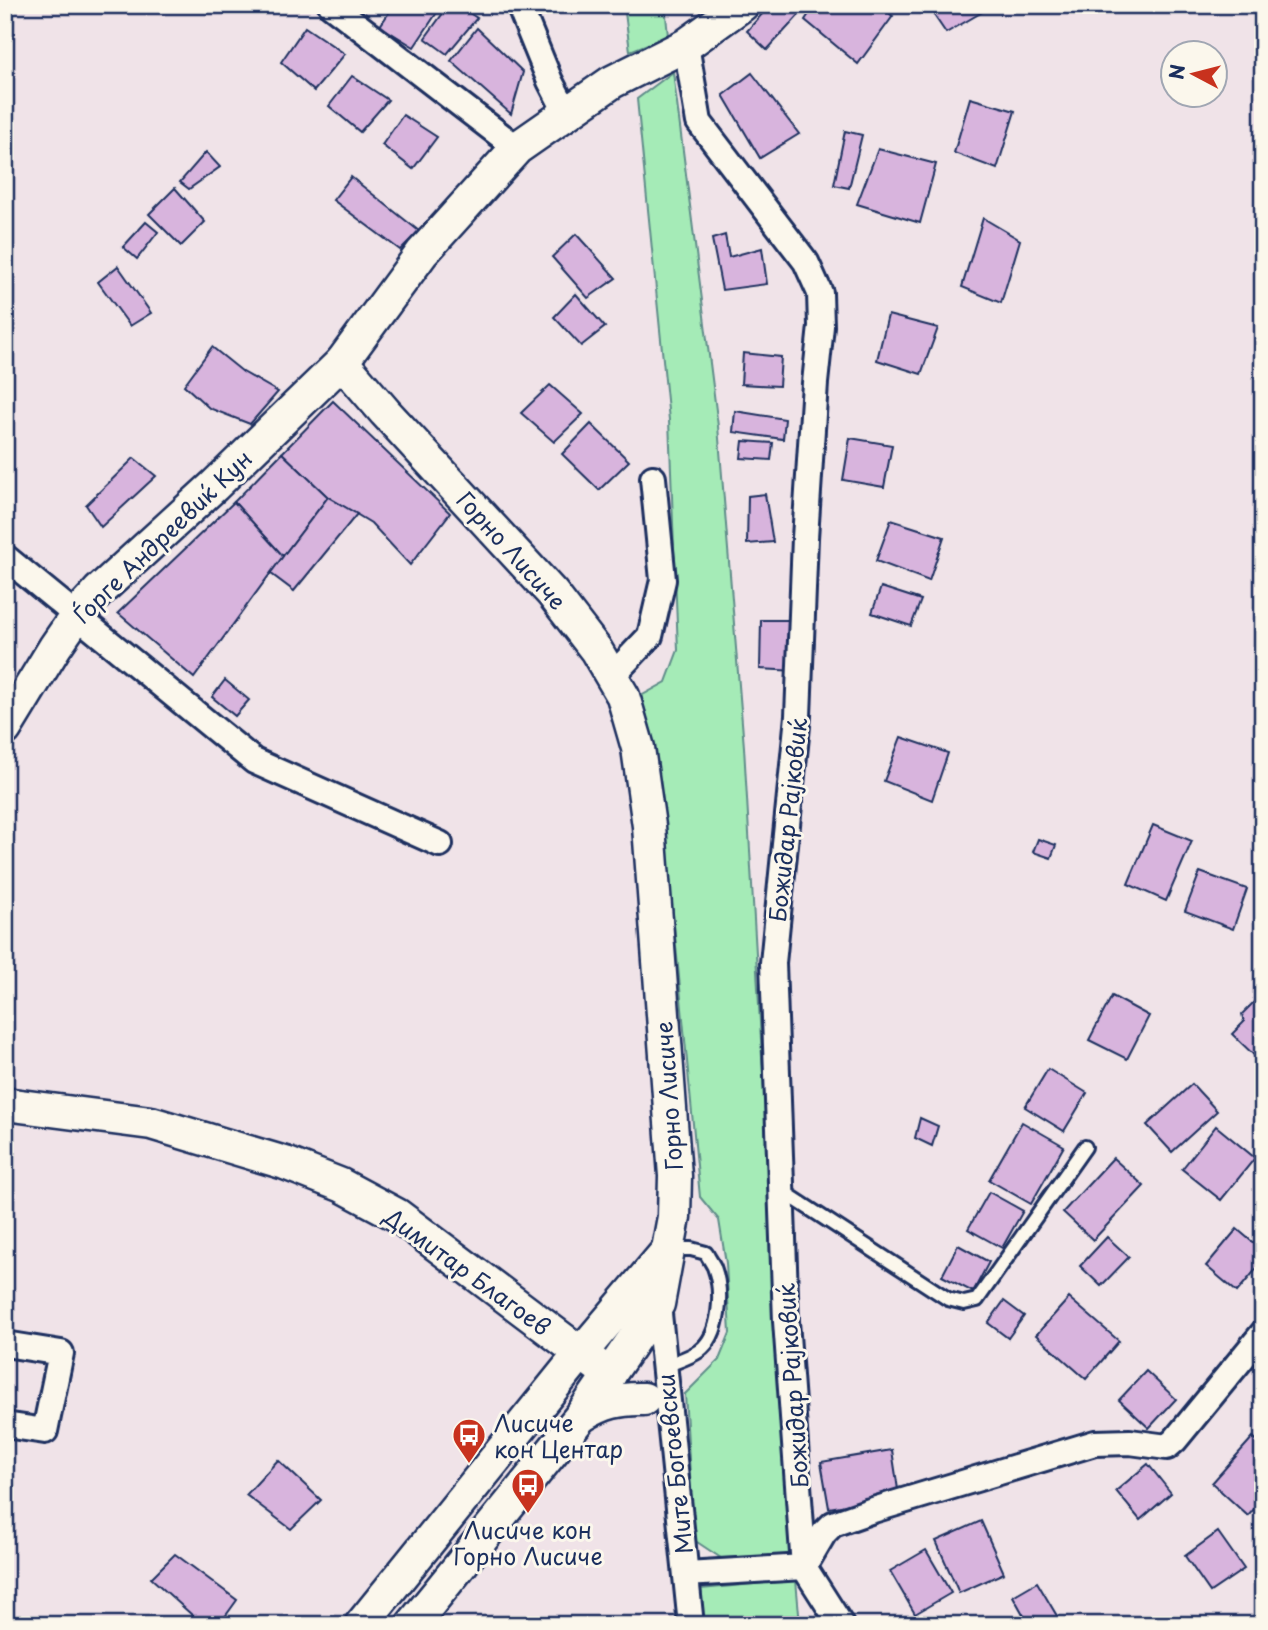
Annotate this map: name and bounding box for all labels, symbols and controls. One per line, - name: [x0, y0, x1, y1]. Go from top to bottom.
- north arrow: [1160, 38, 1230, 108]
- text: N: [1161, 63, 1191, 81]
- street label: Ѓорге Андреевиќ Кун: [65, 441, 259, 631]
- street label: Горно Лисиче: [449, 483, 575, 617]
- street label: Божидар Рајковиќ: [759, 716, 815, 924]
- street label: Горно Лисиче: [645, 1020, 691, 1172]
- street label: Димитар Благоев: [377, 1198, 558, 1343]
- street label: Божидар Рајковиќ: [767, 1282, 817, 1490]
- street label: Мите Богоевски: [647, 1372, 701, 1556]
- place label: Лисиче кон Центар: [494, 1405, 623, 1466]
- bus stop icon: Лисиче кон Центар: [450, 1416, 488, 1465]
- bus stop icon: Лисиче кон Горно Лисиче: [509, 1466, 547, 1515]
- place label: Лисиче кон Горно Лисиче: [453, 1512, 603, 1573]

